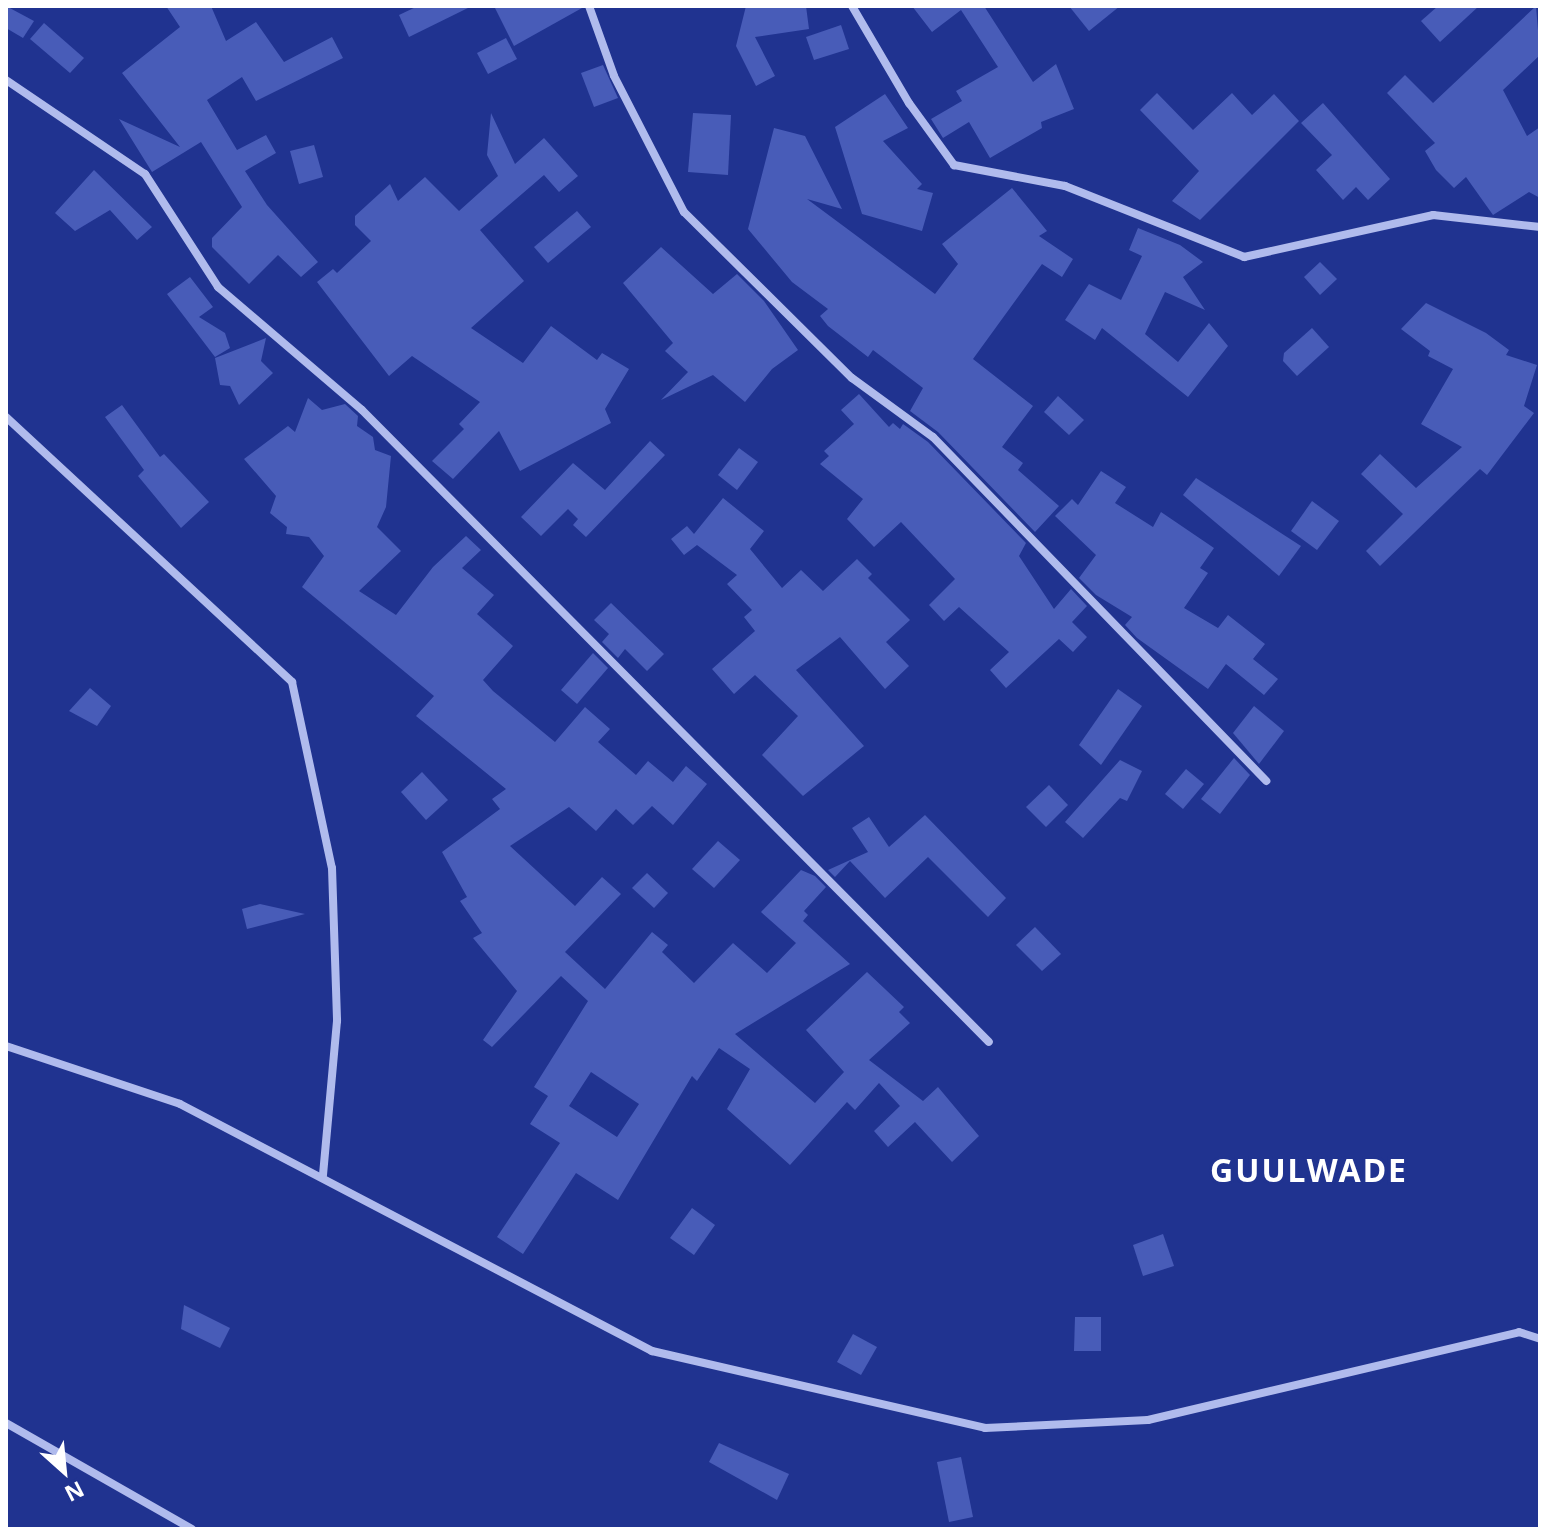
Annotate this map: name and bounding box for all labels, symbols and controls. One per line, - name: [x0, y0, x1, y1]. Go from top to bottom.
- district label: GUULWADE: [1210, 1151, 1408, 1189]
- north arrow: [24, 1431, 104, 1511]
- text: N: [60, 1475, 90, 1510]

